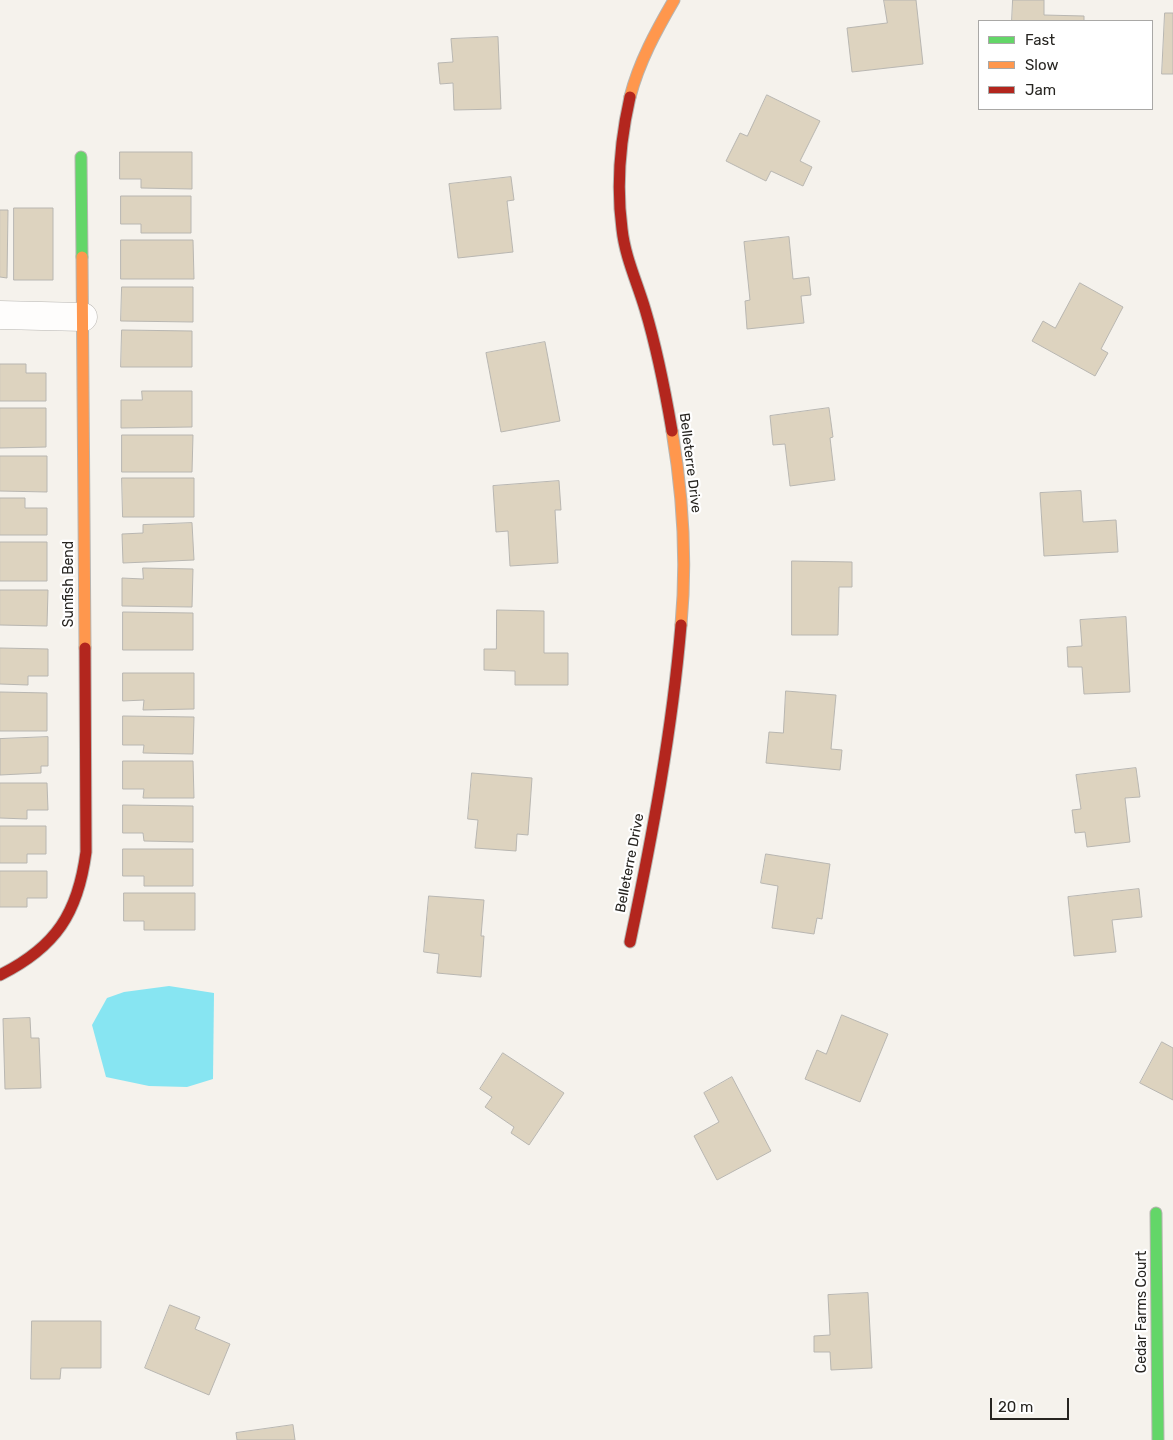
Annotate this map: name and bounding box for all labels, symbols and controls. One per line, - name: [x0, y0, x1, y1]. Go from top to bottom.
- legend: [978, 20, 1153, 110]
- text: Fast: [1025, 31, 1055, 49]
- text: Slow: [1025, 56, 1058, 74]
- text: Jam: [1025, 81, 1056, 99]
- street label: Belleterre Drive: [676, 412, 704, 514]
- street label: Sunfish Bend: [61, 541, 77, 627]
- street label: Belleterre Drive: [612, 812, 648, 914]
- street label: Cedar Farms Court: [1134, 1251, 1150, 1373]
- scale bar: [993, 1388, 1072, 1420]
- text: 20 m: [998, 1398, 1033, 1416]

